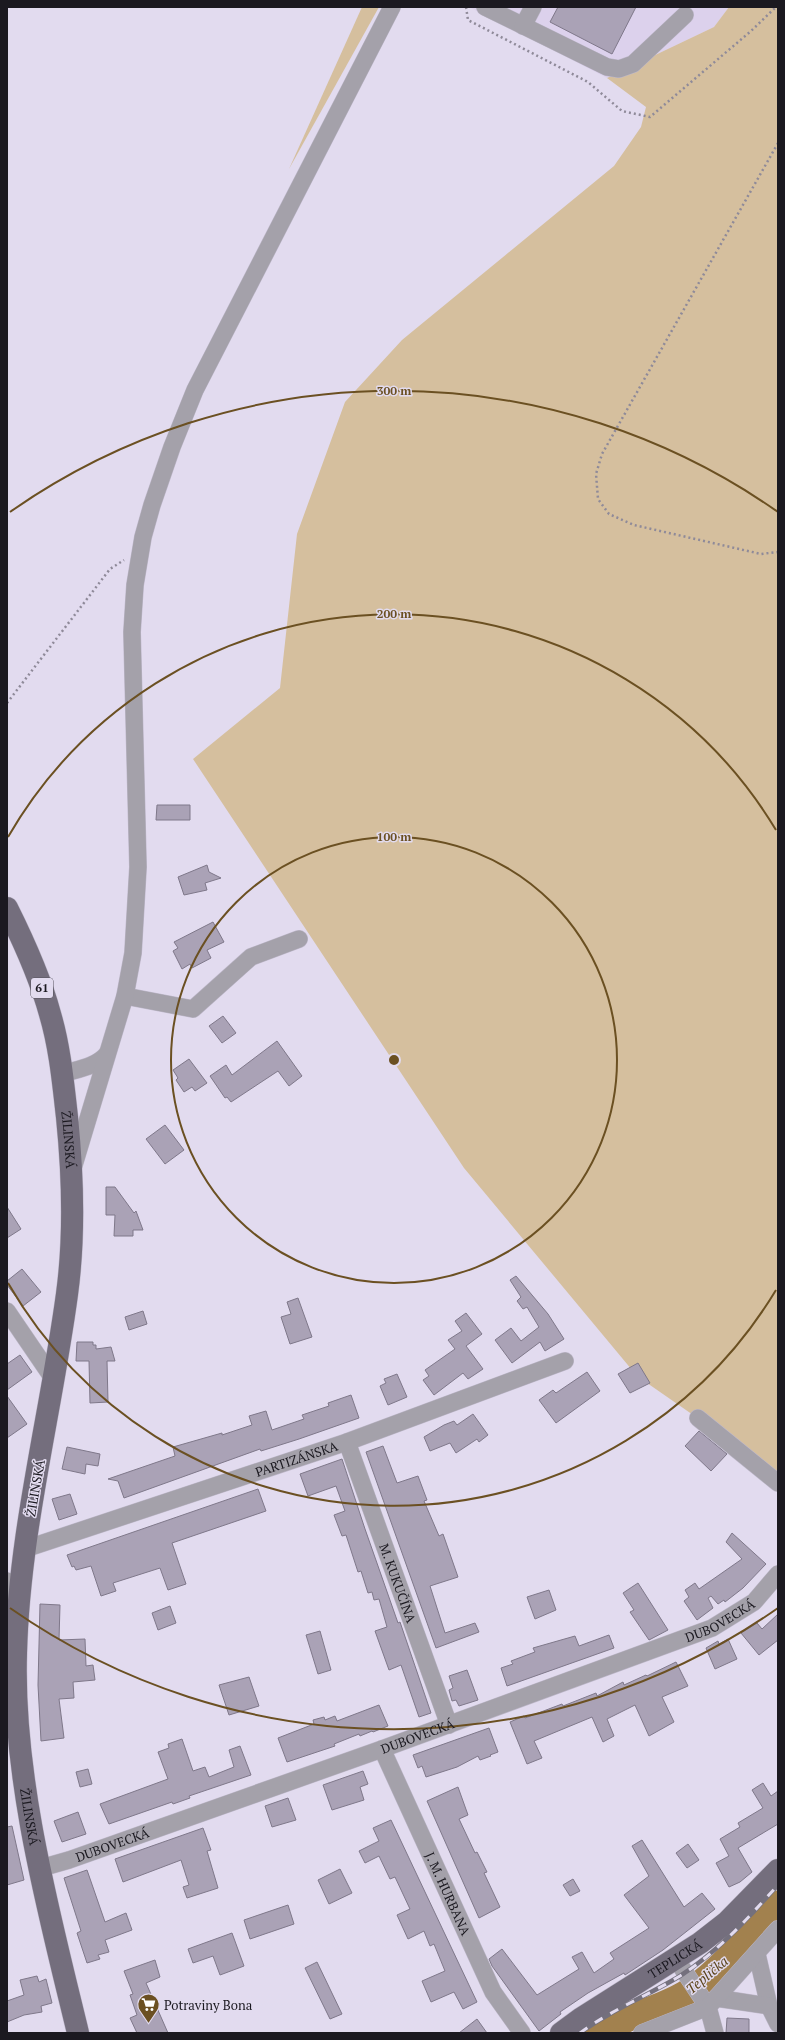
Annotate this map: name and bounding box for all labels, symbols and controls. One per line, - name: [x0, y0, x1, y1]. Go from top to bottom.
- text: 300 m: [377, 383, 411, 398]
- text: 200 m: [377, 606, 411, 621]
- text: 100 m: [377, 829, 411, 844]
- road number: 61: [31, 978, 53, 998]
- centre of rings: [387, 1053, 401, 1067]
- street label: ŽILINSKÁ: [57, 1110, 80, 1169]
- street label: PARTIZÁNSKA: [253, 1437, 340, 1481]
- street label: ŽILINSKÁ: [21, 1458, 49, 1518]
- street label: M. KUKUČÍNA: [375, 1541, 420, 1625]
- street label: DUBOVECKÁ: [682, 1595, 758, 1646]
- street label: DUBOVECKÁ: [378, 1714, 457, 1758]
- street label: ŽILINSKÁ: [16, 1787, 44, 1847]
- street label: DUBOVECKÁ: [73, 1823, 152, 1866]
- street label: J. M. HURBANA: [421, 1849, 475, 1938]
- street label: TEPLICKÁ: [645, 1935, 705, 1983]
- water label: Teplička: [681, 1951, 732, 1998]
- supermarket icon: Potraviny Bona: [136, 1992, 162, 2025]
- place label: Potraviny Bona: [164, 1996, 253, 2014]

